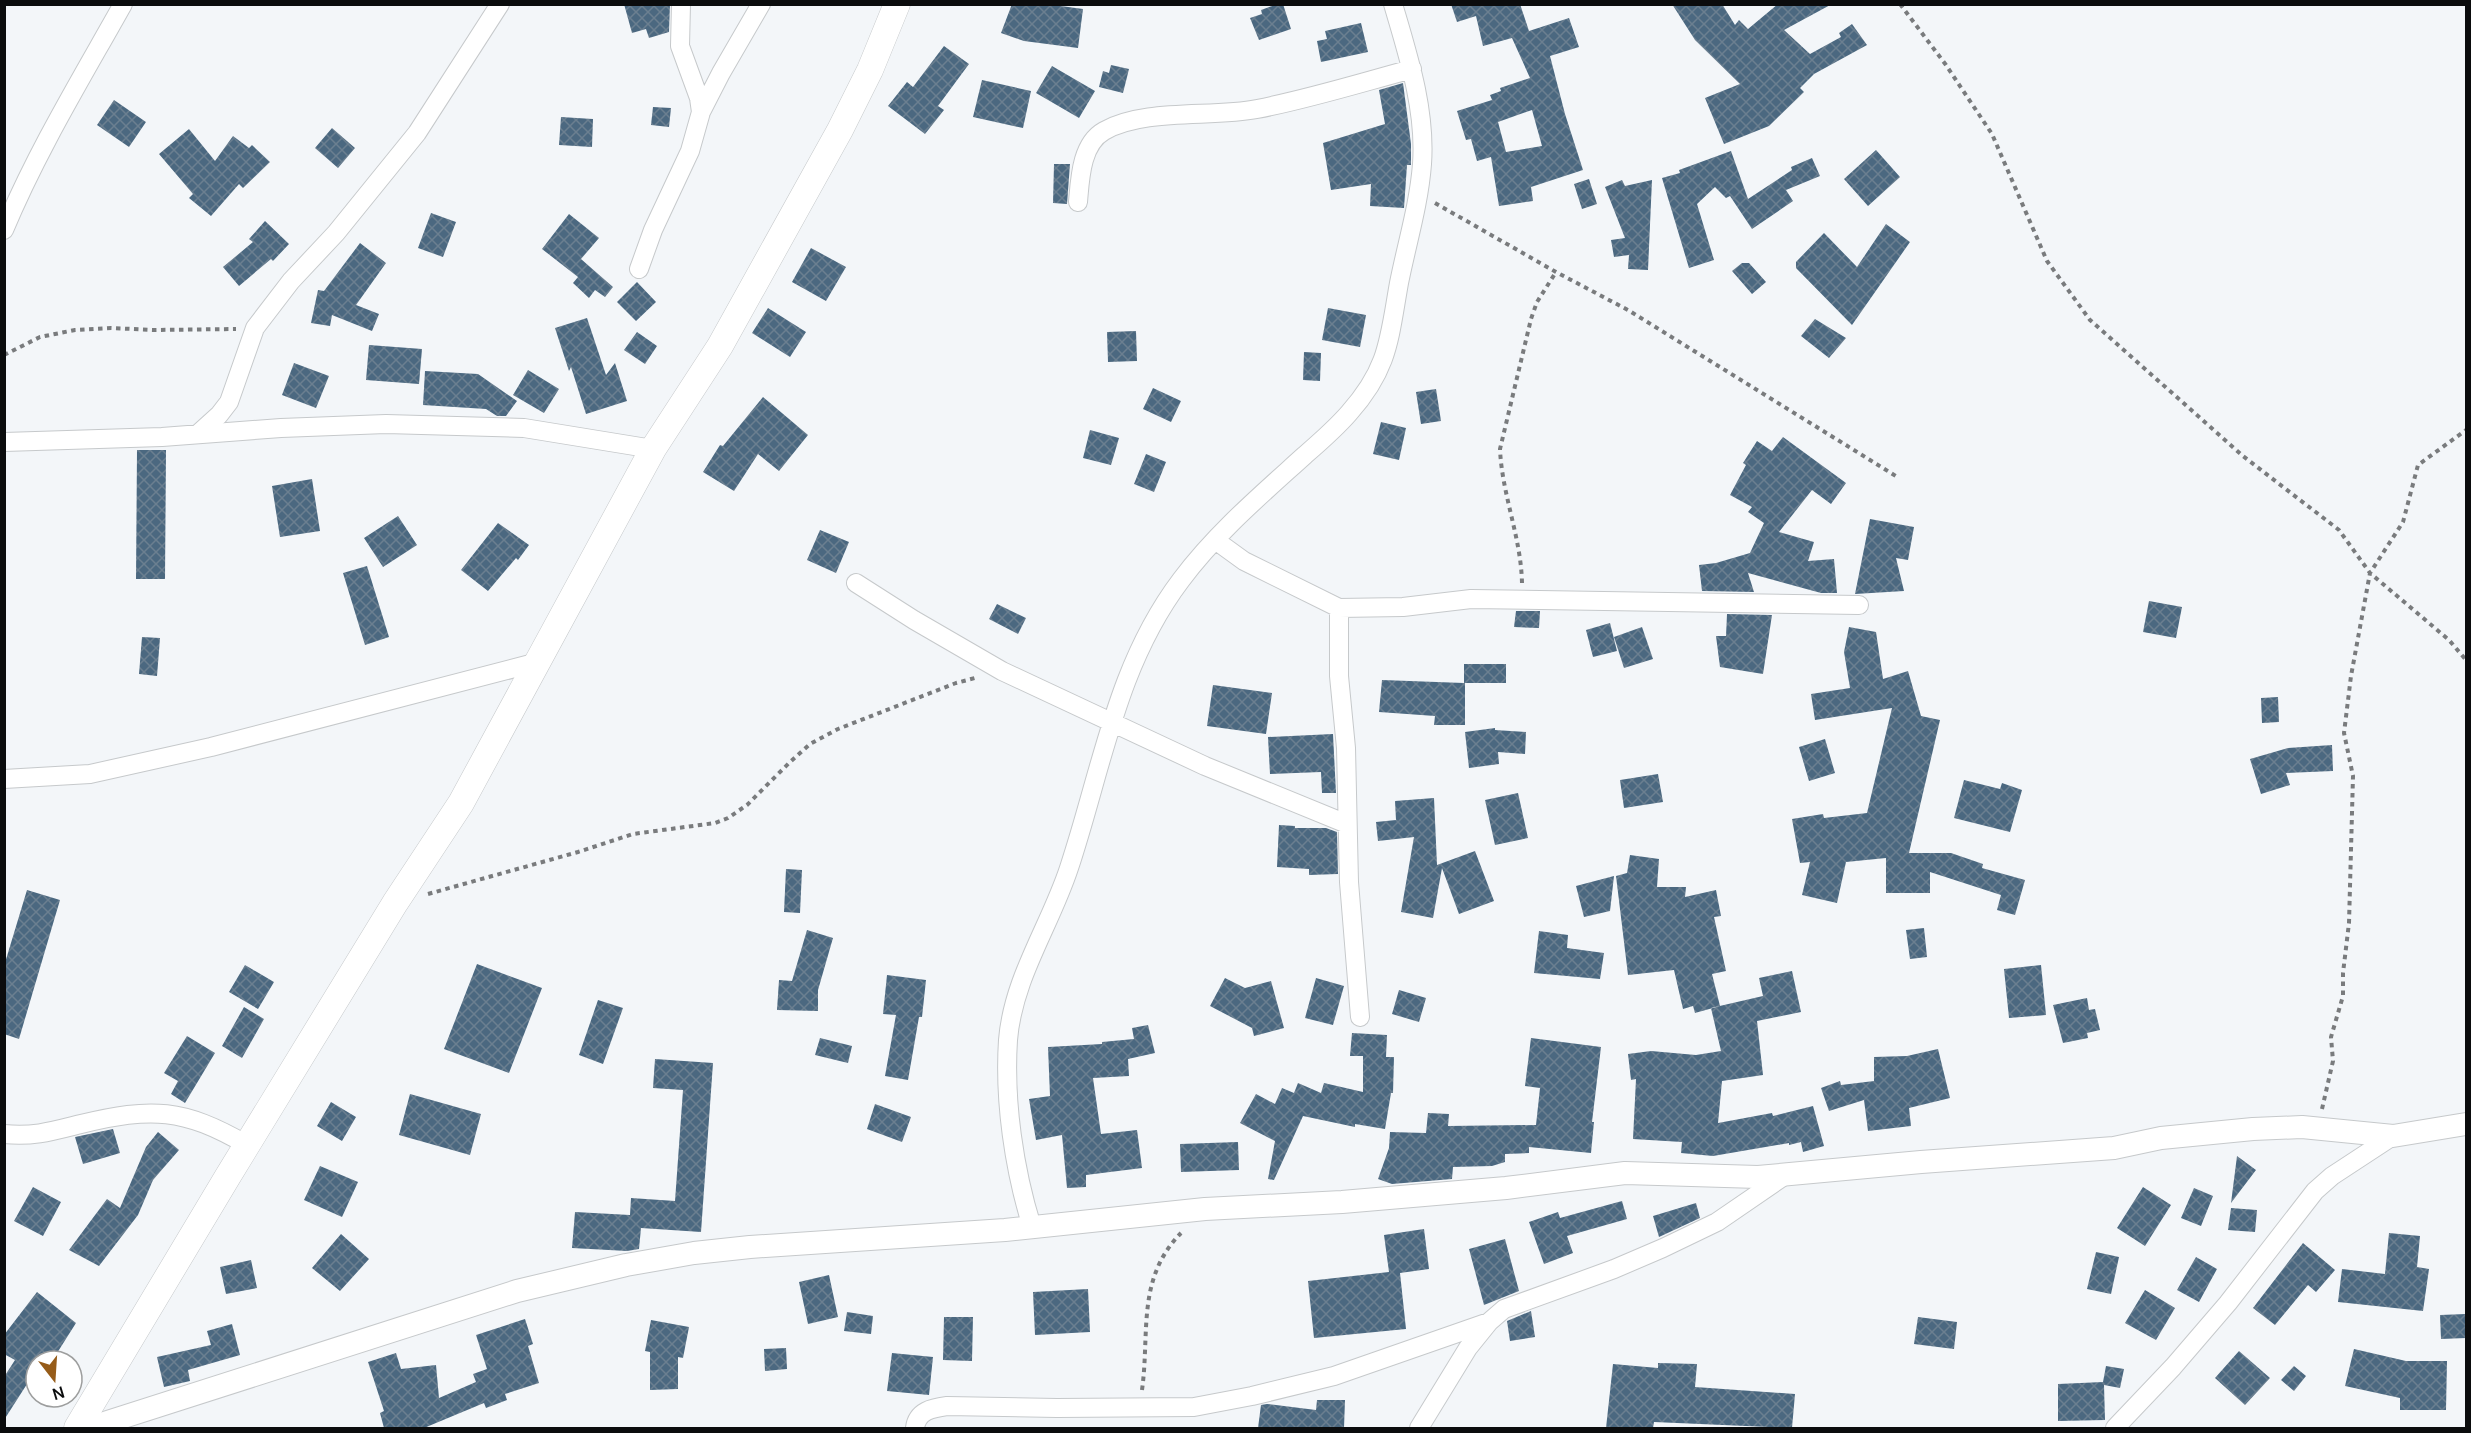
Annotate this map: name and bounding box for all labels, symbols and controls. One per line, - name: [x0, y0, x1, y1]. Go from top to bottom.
- north arrow: [24, 1349, 84, 1409]
- text: N: [50, 1381, 67, 1406]

